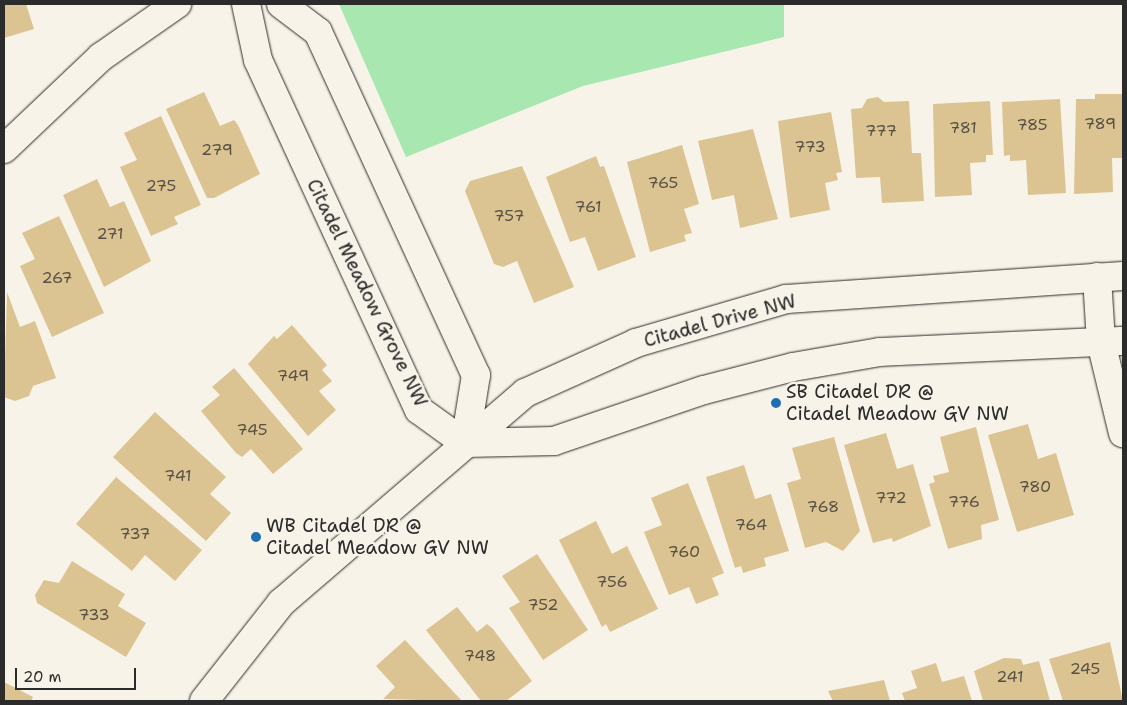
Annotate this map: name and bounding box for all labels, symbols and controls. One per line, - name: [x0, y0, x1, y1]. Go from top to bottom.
- house number: 789: [1084, 114, 1116, 134]
- house number: 785: [1016, 115, 1048, 135]
- house number: 781: [949, 118, 977, 138]
- house number: 777: [865, 121, 897, 141]
- house number: 773: [794, 137, 826, 157]
- house number: 279: [201, 140, 233, 160]
- house number: 765: [648, 173, 678, 193]
- street label: Citadel Meadow Grove NW: [302, 175, 432, 411]
- house number: 275: [146, 176, 176, 196]
- house number: 761: [574, 197, 602, 217]
- house number: 757: [494, 206, 524, 226]
- house number: 271: [96, 224, 124, 244]
- house number: 267: [41, 268, 73, 288]
- street label: Citadel Drive NW: [641, 290, 799, 352]
- house number: 749: [277, 366, 309, 386]
- place label: SB Citadel DR @ Citadel Meadow GV NW: [786, 381, 1009, 425]
- marker: SB Citadel DR @ Citadel Meadow GV NW: [770, 397, 782, 409]
- house number: 745: [236, 420, 268, 440]
- house number: 741: [164, 466, 192, 486]
- house number: 780: [1019, 477, 1051, 497]
- house number: 772: [875, 488, 907, 508]
- house number: 776: [948, 492, 980, 512]
- house number: 768: [807, 497, 839, 517]
- place label: WB Citadel DR @ Citadel Meadow GV NW: [266, 515, 489, 559]
- house number: 764: [735, 515, 767, 535]
- house number: 737: [119, 524, 151, 544]
- marker: WB Citadel DR @ Citadel Meadow GV NW: [250, 531, 262, 543]
- house number: 760: [668, 542, 700, 562]
- house number: 756: [596, 572, 628, 592]
- house number: 752: [528, 595, 558, 615]
- house number: 733: [78, 605, 110, 625]
- house number: 748: [464, 646, 496, 666]
- scale bar: [18, 658, 139, 690]
- house number: 245: [1070, 659, 1100, 679]
- text: 20 m: [23, 667, 62, 687]
- house number: 241: [996, 667, 1024, 687]

